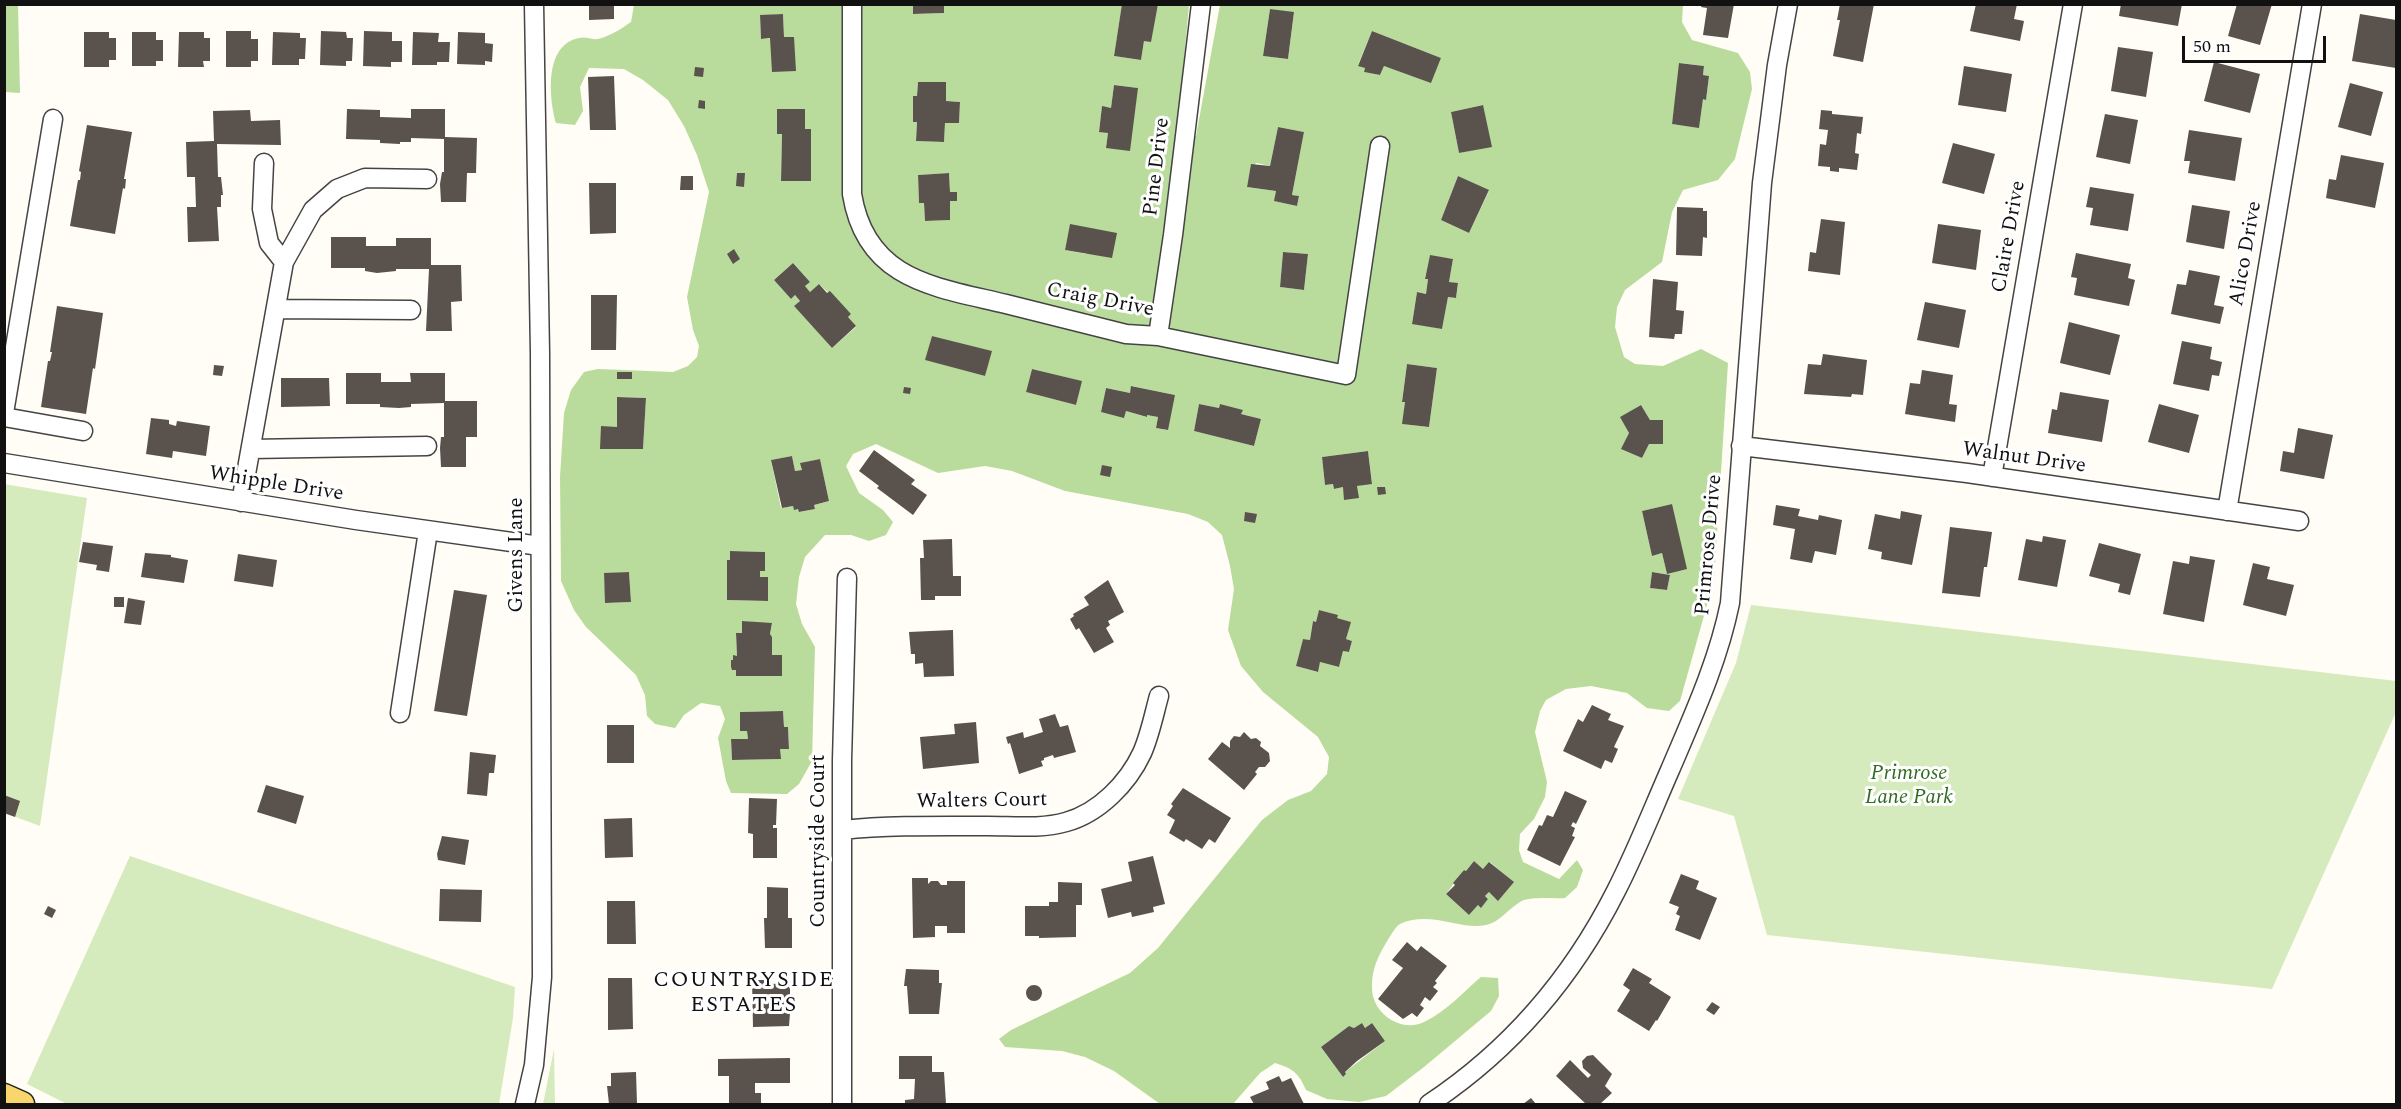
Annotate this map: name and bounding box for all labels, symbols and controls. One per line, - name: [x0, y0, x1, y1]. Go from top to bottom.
- scale bar: [2185, 24, 2329, 62]
- text: 50 m: [2193, 33, 2231, 60]
- street label: Pine Drive: [1139, 116, 1177, 218]
- street label: Claire Drive: [1988, 179, 2032, 295]
- street label: Alico Drive: [2225, 199, 2269, 309]
- street label: Craig Drive: [1044, 278, 1156, 324]
- street label: Walnut Drive: [1961, 438, 2087, 480]
- street label: Whipple Drive: [207, 462, 345, 508]
- street label: Primrose Drive: [1691, 473, 1729, 617]
- street label: Givens Lane: [505, 497, 531, 613]
- street label: Countryside Court: [807, 754, 833, 928]
- park label: Primrose Lane Park: [1865, 762, 1953, 812]
- street label: Walters Court: [916, 788, 1048, 816]
- district label: COUNTRYSIDE ESTATES: [653, 969, 835, 1020]

